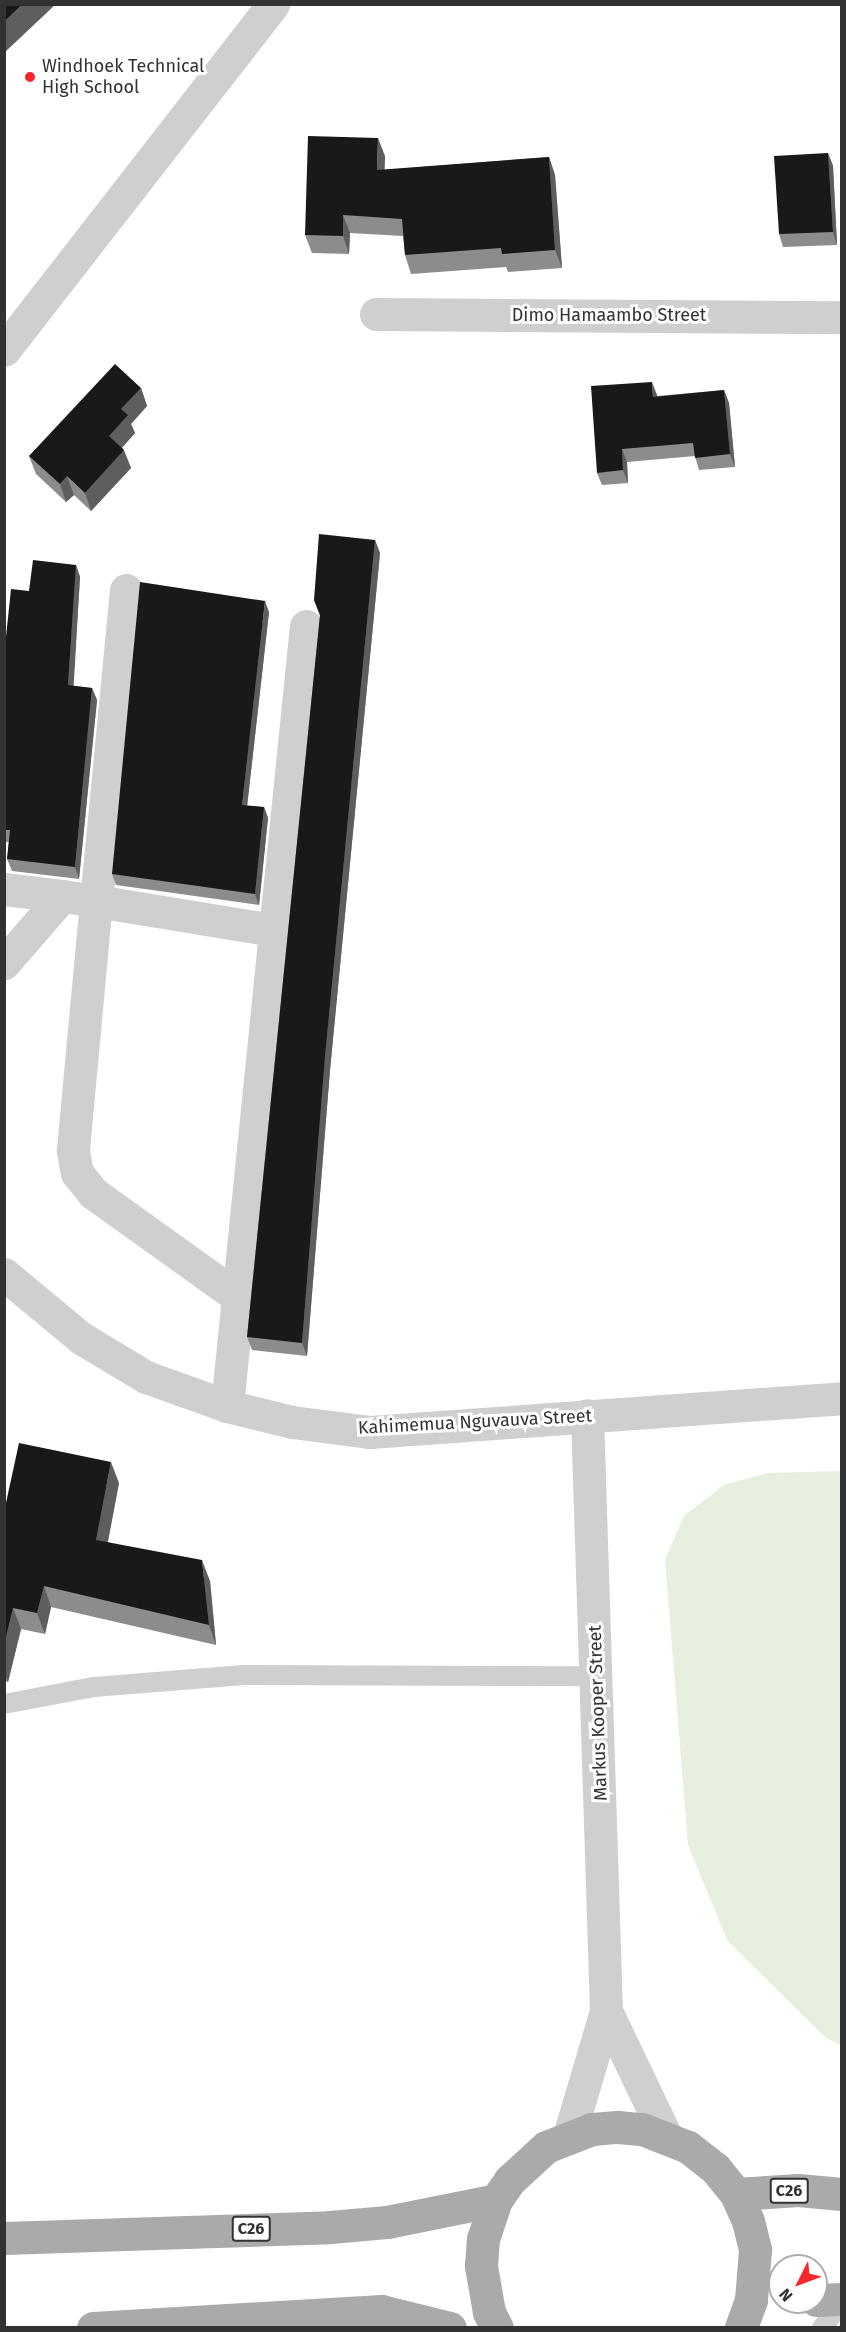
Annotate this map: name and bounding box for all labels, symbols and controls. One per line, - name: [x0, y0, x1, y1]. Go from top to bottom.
- place label: Windhoek Technical High School: [42, 56, 204, 98]
- marker: Windhoek Technical High School: [23, 70, 37, 84]
- street label: Dimo Hamaambo Street: [512, 304, 706, 326]
- street label: Kahimemua Nguvauva Street: [357, 1405, 593, 1439]
- street label: Markus Kooper Street: [584, 1625, 612, 1801]
- road number: C26: [770, 2178, 808, 2204]
- road number: C26: [232, 2216, 270, 2242]
- north arrow: [768, 2254, 828, 2314]
- text: N: [775, 2285, 796, 2305]

